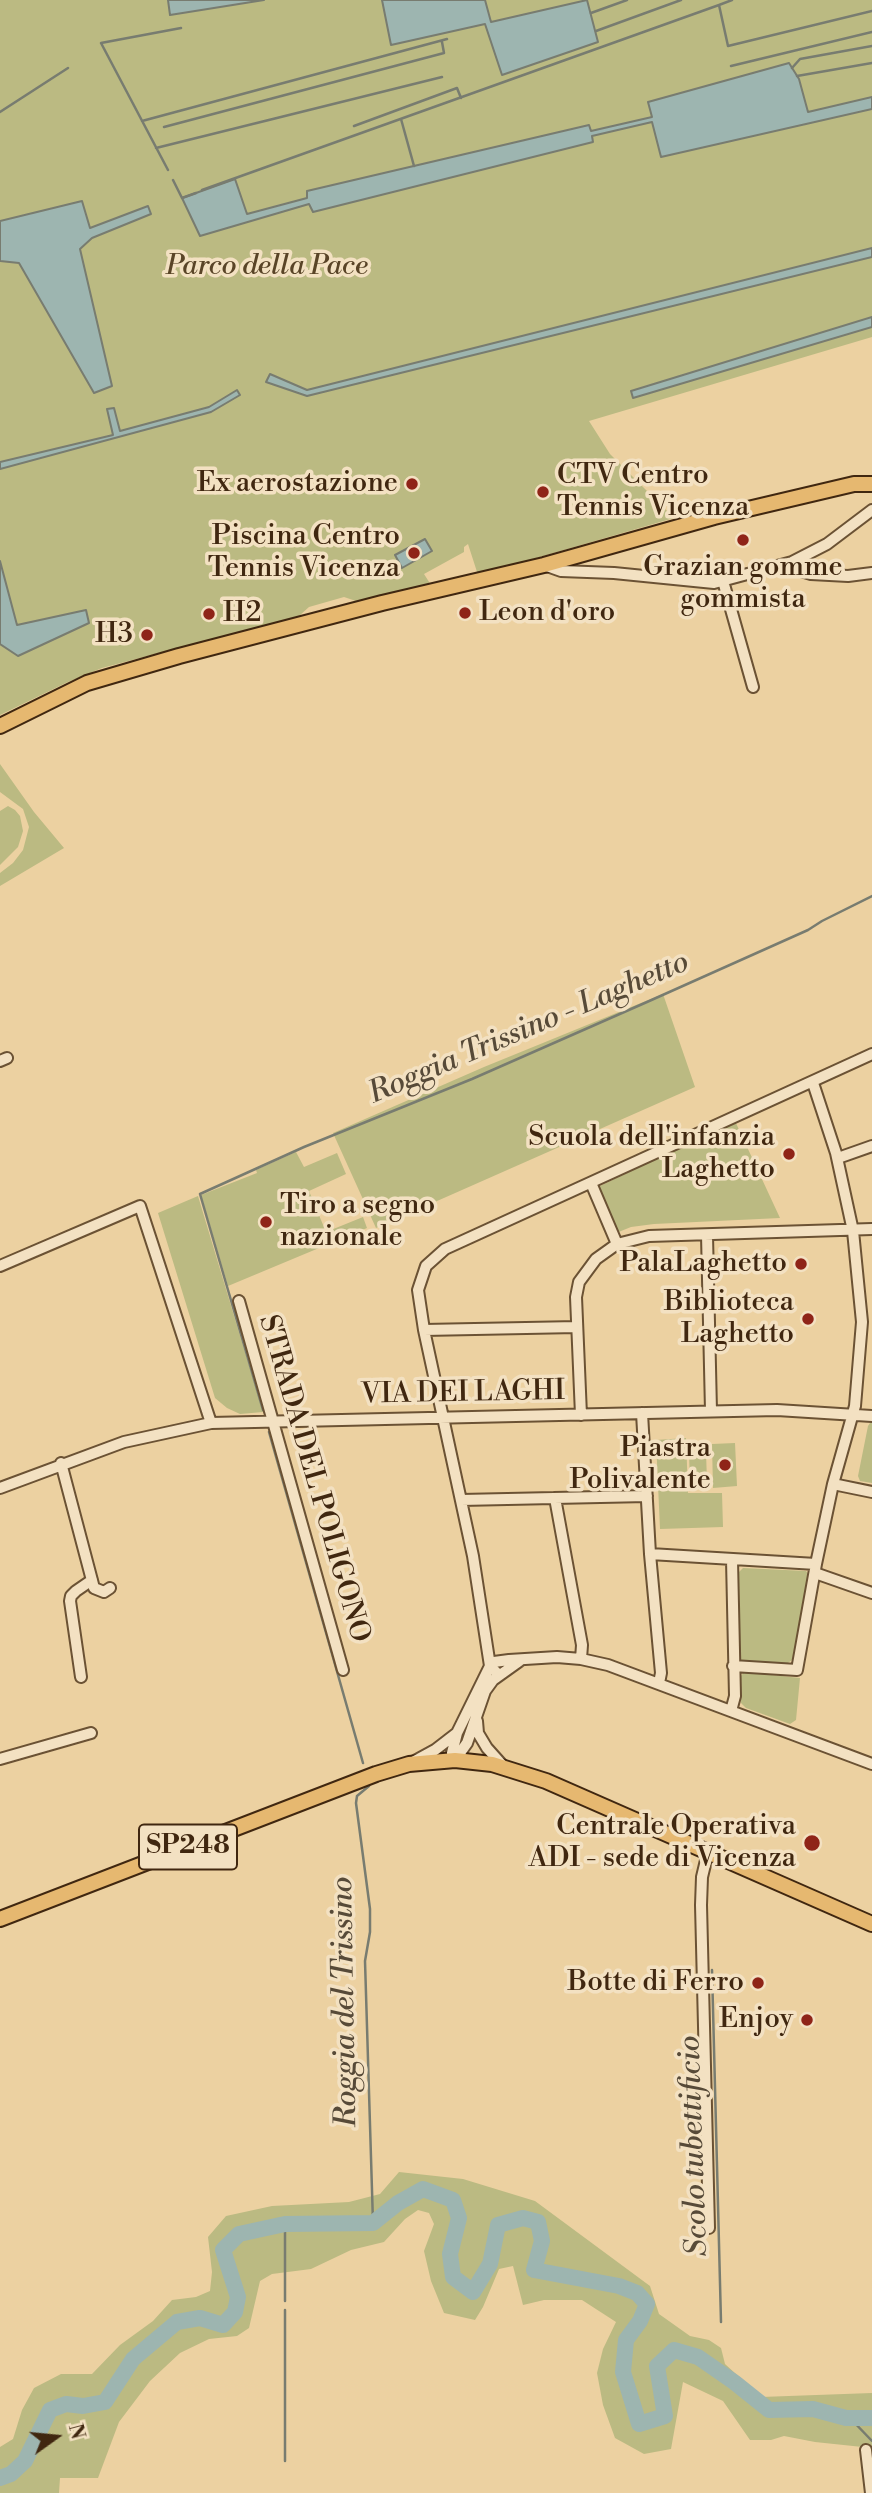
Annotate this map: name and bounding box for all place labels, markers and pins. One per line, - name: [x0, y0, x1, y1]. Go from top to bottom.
- place label: CTV Centro Tennis Vicenza: [557, 459, 749, 525]
- place label: Ex aerostazione: [197, 467, 398, 501]
- marker: Ex aerostazione: [404, 476, 420, 492]
- marker: CTV Centro Tennis Vicenza: [535, 484, 551, 500]
- place label: Piscina Centro Tennis Vicenza: [208, 520, 400, 586]
- marker: Grazian gomme gommista: [735, 532, 751, 548]
- marker: Piscina Centro Tennis Vicenza: [406, 545, 422, 561]
- place label: Grazian gomme gommista: [643, 551, 843, 617]
- place label: Leon d'oro: [479, 596, 615, 630]
- place label: H2: [223, 597, 261, 631]
- marker: Leon d'oro: [457, 605, 473, 621]
- marker: H2: [201, 606, 217, 622]
- place label: H3: [95, 618, 133, 652]
- marker: H3: [139, 627, 155, 643]
- place label: Scuola dell'infanzia Laghetto: [528, 1121, 775, 1187]
- marker: Scuola dell'infanzia Laghetto: [781, 1146, 797, 1162]
- place label: Tiro a segno nazionale: [280, 1189, 435, 1255]
- marker: Tiro a segno nazionale: [258, 1214, 274, 1230]
- place label: PalaLaghetto: [619, 1247, 787, 1281]
- marker: PalaLaghetto: [793, 1256, 809, 1272]
- place label: Biblioteca Laghetto: [664, 1286, 794, 1352]
- marker: Biblioteca Laghetto: [800, 1311, 816, 1327]
- place label: Piastra Polivalente: [570, 1432, 711, 1498]
- marker: Piastra Polivalente: [717, 1457, 733, 1473]
- place label: Centrale Operativa ADI - sede di Vicenza: [528, 1810, 796, 1876]
- marker: Centrale Operativa ADI - sede di Vicenza: [802, 1833, 822, 1853]
- place label: Botte di Ferro: [568, 1966, 744, 2000]
- marker: Botte di Ferro: [750, 1975, 766, 1991]
- place label: Enjoy: [719, 2003, 793, 2037]
- marker: Enjoy: [799, 2012, 815, 2028]

